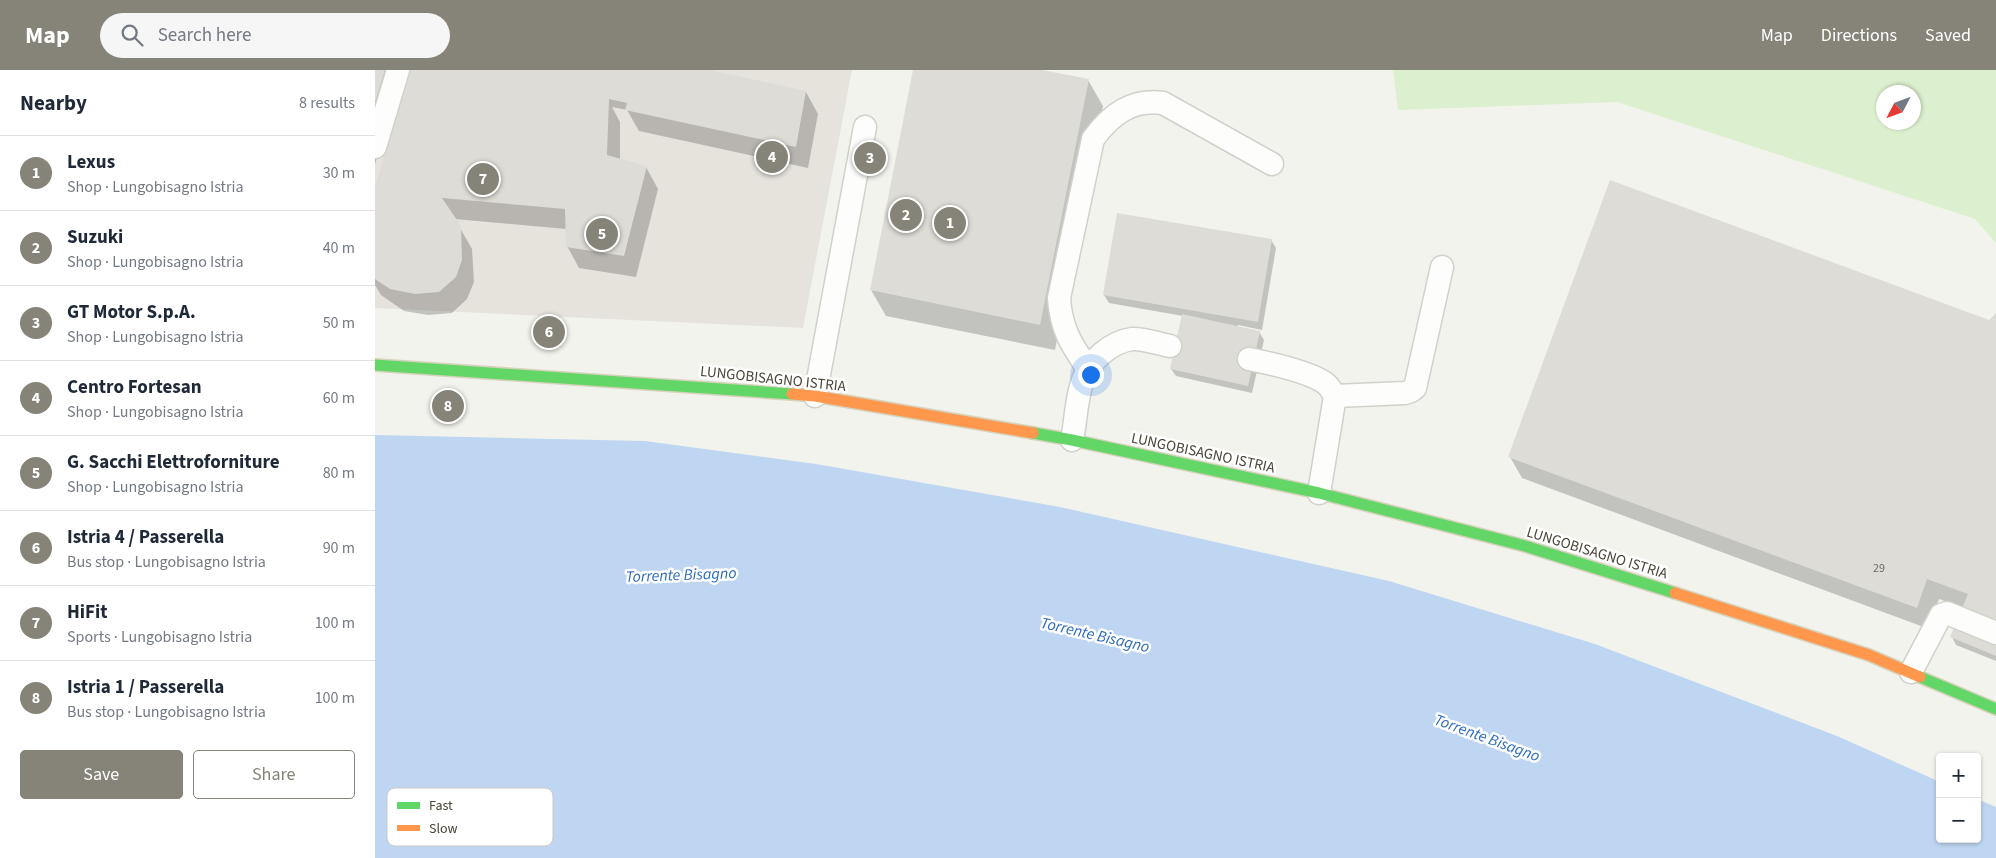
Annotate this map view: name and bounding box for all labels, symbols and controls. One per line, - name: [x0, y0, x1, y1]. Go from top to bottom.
- search box: [100, 13, 450, 58]
- text: Map: [25, 18, 70, 53]
- icon: search: [118, 21, 146, 49]
- text: Search here: [158, 22, 251, 49]
- text: Map: [1761, 23, 1793, 48]
- text: Directions: [1821, 23, 1897, 48]
- text: Saved: [1925, 23, 1971, 48]
- north arrow: [1876, 85, 1921, 130]
- text: Nearby: [20, 88, 87, 118]
- text: 8 results: [299, 92, 355, 114]
- pin: 4: [756, 138, 788, 176]
- pin: 3: [854, 139, 886, 177]
- text: Lexus: [67, 149, 115, 176]
- pin: 7: [467, 160, 499, 198]
- text: 1: [32, 162, 40, 184]
- text: 30 m: [323, 162, 355, 184]
- text: Shop · Lungobisagno Istria: [67, 176, 244, 198]
- pin: 2: [890, 196, 922, 234]
- pin: 1: [934, 204, 966, 242]
- pin: 5: [586, 215, 618, 253]
- text: Suzuki: [67, 224, 123, 251]
- text: 2: [32, 237, 40, 259]
- text: 40 m: [323, 237, 355, 259]
- text: Shop · Lungobisagno Istria: [67, 251, 244, 273]
- text: GT Motor S.p.A.: [67, 299, 196, 326]
- text: 3: [32, 312, 40, 334]
- text: 50 m: [323, 312, 355, 334]
- pin: 6: [533, 313, 565, 351]
- text: Shop · Lungobisagno Istria: [67, 326, 244, 348]
- street label: LUNGOBISAGNO ISTRIA: [699, 361, 848, 397]
- your location: [1078, 362, 1104, 388]
- text: Centro Fortesan: [67, 374, 202, 401]
- text: 4: [32, 387, 40, 409]
- text: 60 m: [323, 387, 355, 409]
- pin: 8: [432, 387, 464, 425]
- text: Shop · Lungobisagno Istria: [67, 401, 244, 423]
- street label: LUNGOBISAGNO ISTRIA: [1129, 428, 1278, 479]
- text: G. Sacchi Elettroforniture: [67, 449, 280, 476]
- text: 5: [32, 462, 40, 484]
- text: 80 m: [323, 462, 355, 484]
- text: Shop · Lungobisagno Istria: [67, 476, 244, 498]
- street label: LUNGOBISAGNO ISTRIA: [1524, 522, 1671, 585]
- text: Istria 4 / Passerella: [67, 524, 224, 551]
- text: 6: [32, 537, 40, 559]
- text: 90 m: [323, 537, 355, 559]
- text: Bus stop · Lungobisagno Istria: [67, 551, 266, 573]
- house number: 29: [1873, 560, 1885, 577]
- water label: Torrente Bisagno: [625, 562, 737, 588]
- text: HiFit: [67, 599, 108, 626]
- text: 7: [32, 612, 40, 634]
- text: 100 m: [315, 612, 355, 634]
- water label: Torrente Bisagno: [1038, 612, 1152, 658]
- text: Sports · Lungobisagno Istria: [67, 626, 252, 648]
- text: Istria 1 / Passerella: [67, 674, 224, 701]
- text: 8: [32, 687, 40, 709]
- text: 100 m: [315, 687, 355, 709]
- text: Bus stop · Lungobisagno Istria: [67, 701, 266, 723]
- water label: Torrente Bisagno: [1431, 709, 1543, 767]
- button: Save: [20, 750, 183, 799]
- button: Share: [193, 750, 355, 799]
- map controls: [1936, 753, 1981, 843]
- button: +: [1936, 753, 1981, 798]
- legend: [387, 788, 553, 846]
- text: Fast: [429, 796, 453, 816]
- button: −: [1936, 798, 1981, 843]
- text: Slow: [429, 819, 458, 839]

